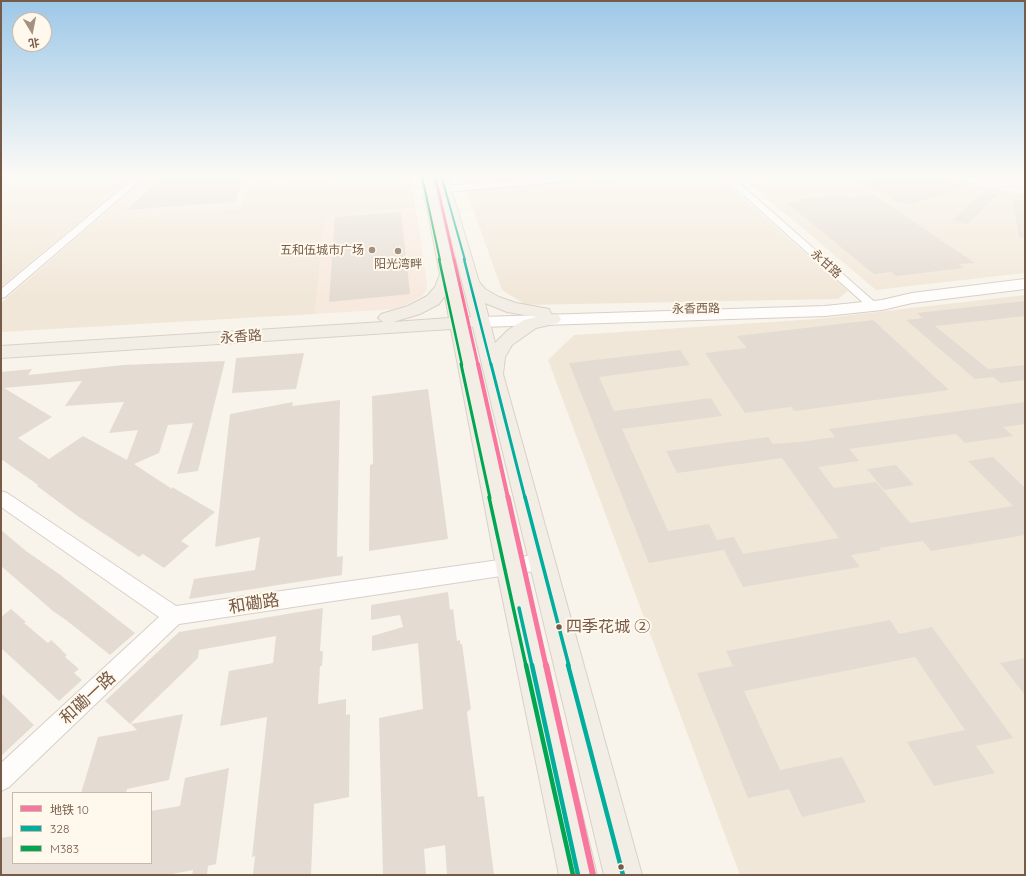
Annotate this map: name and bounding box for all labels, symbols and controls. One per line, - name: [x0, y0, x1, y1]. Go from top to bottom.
- north arrow: [12, 12, 52, 52]
- text: 北: [27, 35, 41, 51]
- place label: 五和伍城市广场: [280, 243, 364, 257]
- marker: 五和伍城市广场: [367, 245, 377, 255]
- marker: 阳光湾畔: [393, 246, 403, 256]
- street label: 永甘路: [808, 247, 844, 281]
- place label: 阳光湾畔: [374, 257, 422, 271]
- street label: 永香西路: [672, 301, 720, 317]
- street label: 永香路: [219, 327, 263, 347]
- street label: 和磡路: [227, 590, 281, 618]
- place label: 四季花城 ②: [566, 617, 650, 637]
- marker: 四季花城 ②: [554, 622, 564, 632]
- street label: 和磡一路: [56, 667, 120, 729]
- legend: [12, 792, 152, 864]
- text: 地铁 10: [50, 802, 89, 817]
- text: 328: [50, 821, 69, 836]
- text: M383: [50, 841, 79, 856]
- unlabelled marker: [616, 862, 626, 872]

